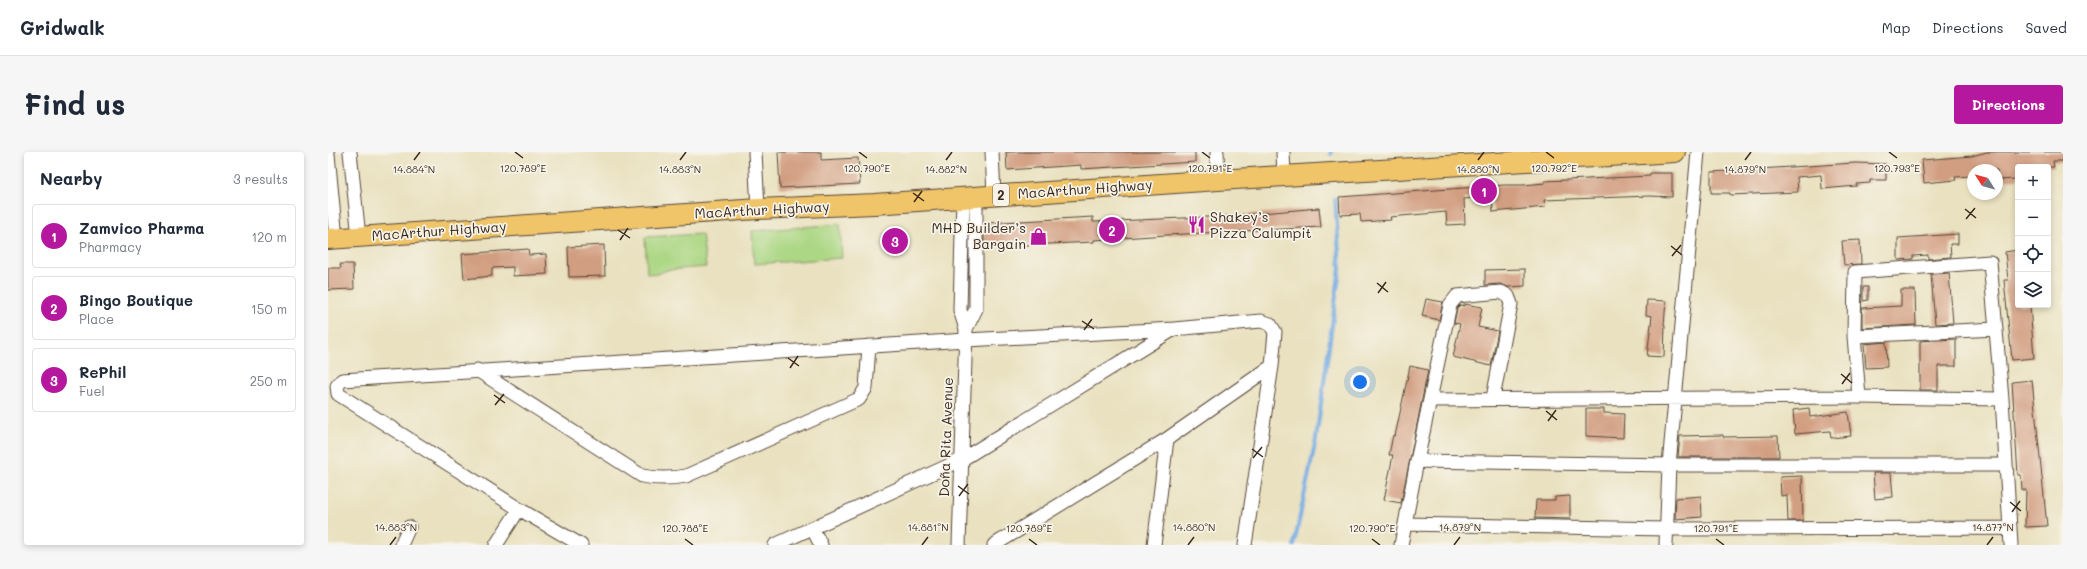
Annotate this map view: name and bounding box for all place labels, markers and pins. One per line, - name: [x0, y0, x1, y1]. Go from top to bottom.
- pin: 1: [1471, 176, 1497, 206]
- place label: Shakey’s Pizza Calumpit: [1210, 207, 1312, 242]
- pin: 2: [1099, 215, 1125, 245]
- restaurant icon: Shakey’s Pizza Calumpit: [1187, 215, 1207, 235]
- place label: MHD Builder’s Bargain: [931, 218, 1026, 253]
- pin: 3: [882, 226, 908, 256]
- shop icon: MHD Builder’s Bargain: [1029, 226, 1049, 246]

